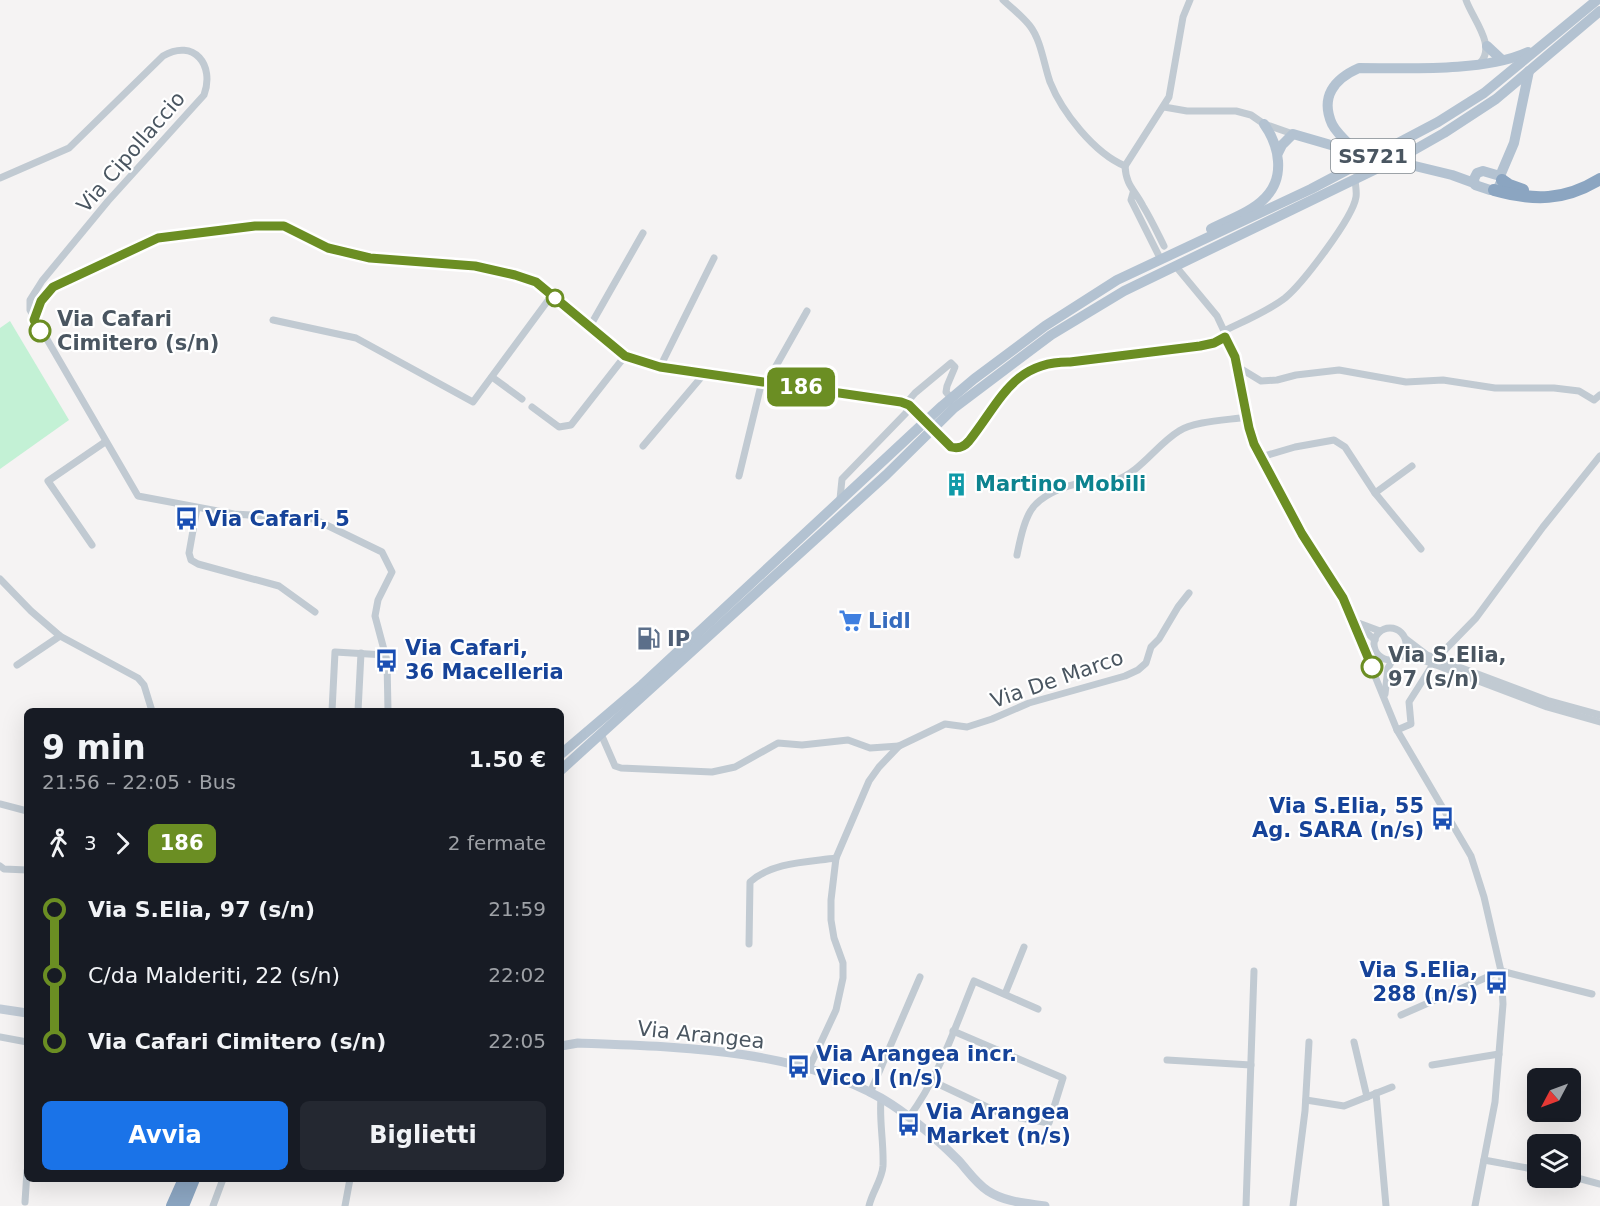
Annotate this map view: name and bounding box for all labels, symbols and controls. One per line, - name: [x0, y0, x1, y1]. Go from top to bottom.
- street label: Via Cipollaccio: [72, 87, 190, 217]
- road number: SS721: [1331, 139, 1415, 173]
- unlabelled marker: [546, 289, 564, 307]
- place label: Via Cafari Cimitero (s/n): [57, 307, 219, 355]
- marker: Via Cafari Cimitero (s/n): [29, 320, 51, 342]
- line badge: 186: [766, 368, 836, 406]
- text: 186: [779, 375, 823, 399]
- building icon: Martino Mobili: [944, 471, 970, 497]
- place label: Martino Mobili: [975, 472, 1146, 496]
- bus stop icon: Via Cafari, 5: [174, 506, 200, 532]
- place label: Via Cafari, 5: [205, 507, 350, 531]
- supermarket icon: Lidl: [837, 608, 863, 634]
- place label: Lidl: [868, 609, 911, 633]
- fuel station icon: IP: [636, 626, 662, 652]
- place label: IP: [667, 627, 690, 651]
- place label: Via Cafari, 36 Macelleria: [405, 636, 564, 684]
- place label: Via S.Elia, 97 (s/n): [1388, 643, 1507, 691]
- street label: Via De Marco: [988, 645, 1126, 713]
- bus stop icon: Via Cafari, 36 Macelleria: [374, 647, 400, 673]
- marker: Via S.Elia, 97 (s/n): [1361, 656, 1383, 678]
- text: 9 min: [42, 728, 146, 767]
- text: 1.50 €: [469, 747, 546, 772]
- text: 21:56 – 22:05 · Bus: [42, 770, 236, 794]
- place label: Via S.Elia, 55 Ag. SARA (n/s): [1252, 794, 1424, 842]
- bus stop icon: Via S.Elia, 55 Ag. SARA (n/s): [1429, 805, 1455, 831]
- icon: walk: [42, 827, 75, 860]
- icon: forward: [106, 827, 139, 860]
- text: 3: [84, 831, 97, 855]
- text: 186: [160, 831, 204, 855]
- text: 2 fermate: [448, 831, 546, 855]
- text: Via S.Elia, 97 (s/n): [88, 897, 315, 922]
- text: 21:59: [488, 897, 546, 921]
- place label: Via S.Elia, 288 (n/s): [1359, 958, 1478, 1006]
- text: C/da Malderiti, 22 (s/n): [88, 963, 340, 988]
- text: 22:02: [488, 963, 546, 987]
- bus stop icon: Via S.Elia, 288 (n/s): [1483, 969, 1509, 995]
- street label: Via Arangea: [636, 1016, 766, 1054]
- text: Via Cafari Cimitero (s/n): [88, 1029, 386, 1054]
- text: 22:05: [488, 1029, 546, 1053]
- place label: Via Arangea incr. Vico I (n/s): [816, 1042, 1017, 1090]
- bus stop icon: Via Arangea incr. Vico I (n/s): [785, 1053, 811, 1079]
- north arrow: [1527, 1068, 1581, 1122]
- map controls: [1527, 1068, 1581, 1188]
- place label: Via Arangea Market (n/s): [926, 1100, 1071, 1148]
- button: Avvia: [42, 1101, 288, 1170]
- button: Biglietti: [300, 1101, 546, 1170]
- bus stop icon: Via Arangea Market (n/s): [895, 1111, 921, 1137]
- button: layers: [1527, 1134, 1581, 1188]

